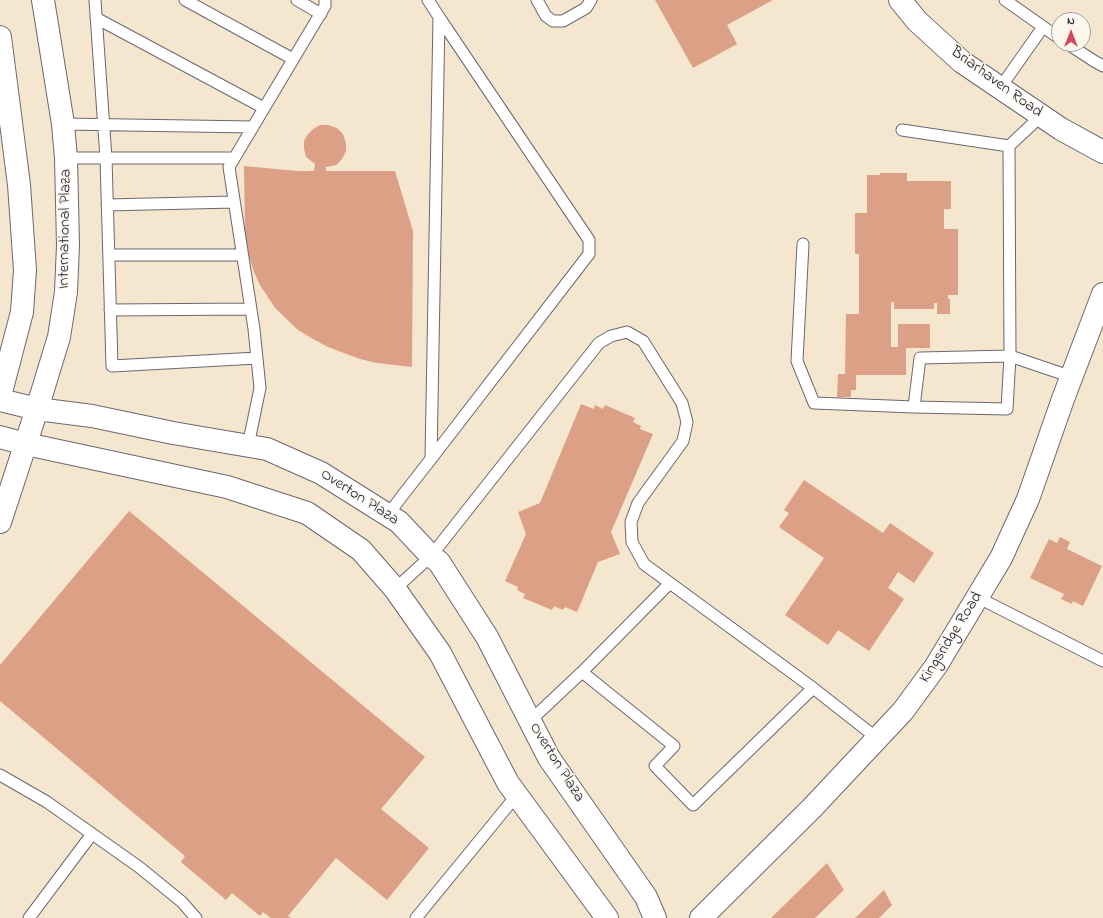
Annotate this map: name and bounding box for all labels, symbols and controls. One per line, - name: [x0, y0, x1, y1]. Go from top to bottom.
- north arrow: [1051, 12, 1091, 52]
- text: N: [1067, 13, 1075, 29]
- street label: Briarhaven Road: [946, 43, 1046, 123]
- street label: International Plaza: [55, 169, 77, 289]
- street label: Overton Plaza: [316, 465, 402, 531]
- street label: Kingsridge Road: [916, 589, 988, 687]
- street label: Overton Plaza: [524, 720, 588, 806]

